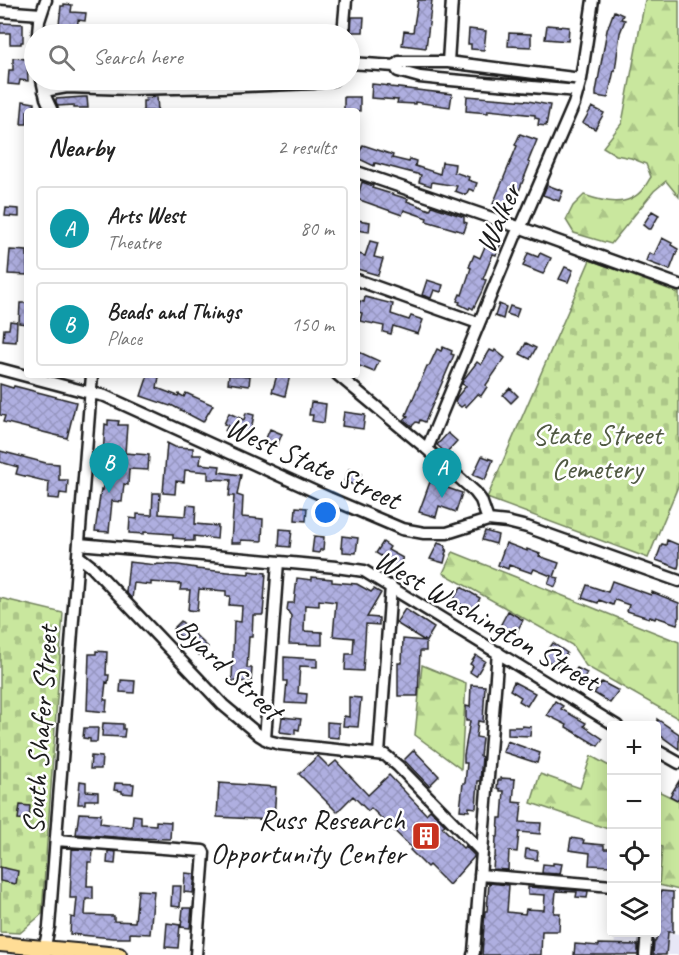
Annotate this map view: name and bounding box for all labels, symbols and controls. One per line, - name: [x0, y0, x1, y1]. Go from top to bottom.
- search box: [24, 24, 360, 90]
- icon: search: [45, 41, 78, 74]
- text: Search here: [93, 43, 183, 71]
- text: Nearby: [48, 131, 113, 164]
- text: 2 results: [277, 135, 336, 160]
- street label: Walker: [466, 176, 531, 258]
- text: Arts West: [107, 202, 185, 230]
- text: A: [64, 216, 75, 241]
- text: 80 m: [300, 216, 334, 241]
- text: Theatre: [107, 230, 161, 255]
- text: Beads and Things: [107, 298, 241, 326]
- text: B: [64, 312, 75, 337]
- text: 150 m: [291, 312, 334, 337]
- text: Place: [107, 326, 142, 351]
- street label: West State Street: [220, 408, 409, 520]
- park label: State Street Cemetery: [532, 415, 665, 487]
- pin: B: [90, 444, 128, 493]
- pin: A: [422, 448, 462, 498]
- your location: [311, 498, 340, 527]
- street label: West Washington Street: [368, 540, 609, 701]
- street label: Byard Street: [167, 610, 294, 731]
- street label: South Shafer Street: [14, 622, 66, 835]
- map controls: [607, 721, 661, 937]
- button: +: [607, 721, 661, 775]
- button: −: [607, 775, 661, 829]
- place label: Russ Research Opportunity Center: [210, 800, 408, 872]
- building icon: Russ Research Opportunity Center: [410, 820, 442, 852]
- button: locate: [607, 829, 661, 883]
- button: layers: [607, 883, 661, 937]

